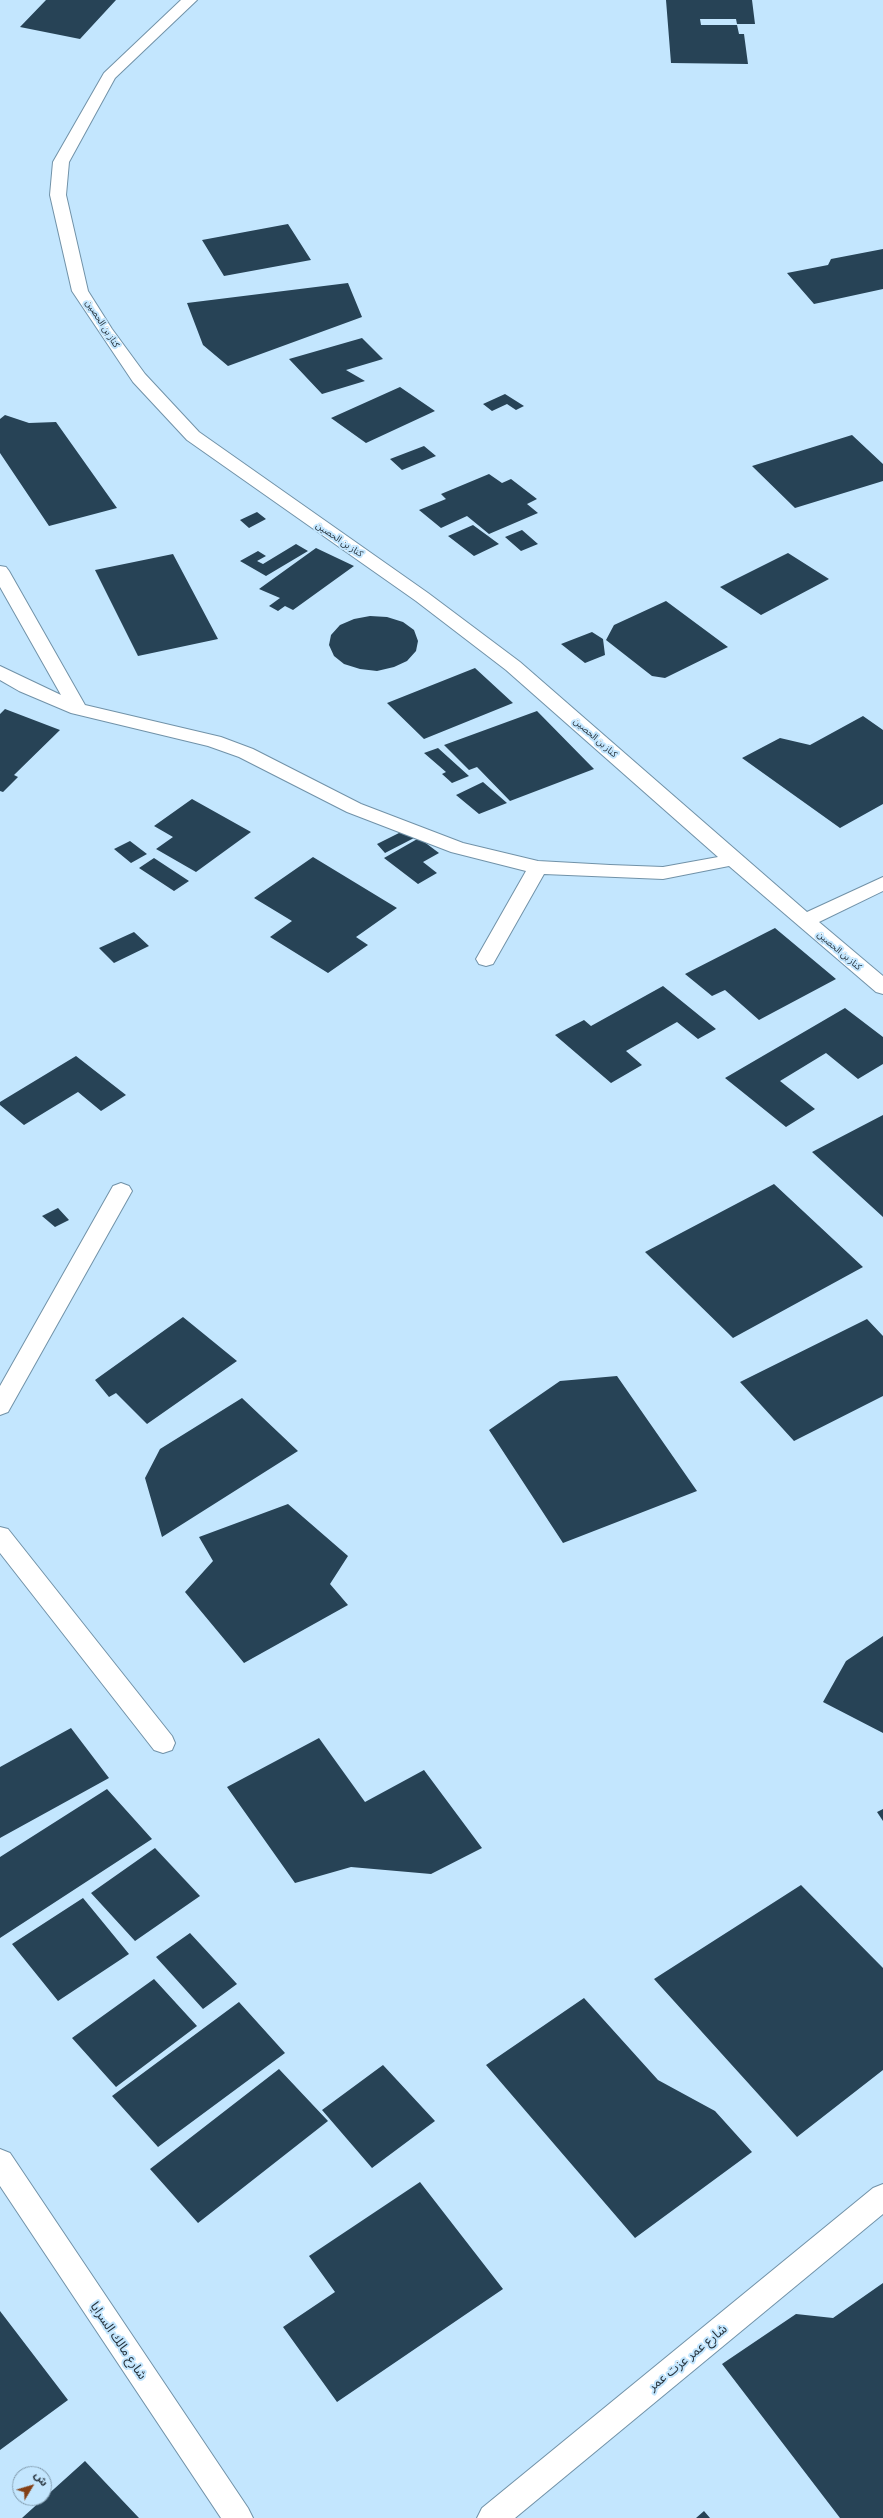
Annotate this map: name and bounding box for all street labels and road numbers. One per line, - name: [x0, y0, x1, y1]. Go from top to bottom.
- street label: كناز بن الحصين: [83, 298, 121, 350]
- street label: كناز بن الحصين: [313, 520, 365, 560]
- street label: كناز بن الحصين: [571, 716, 619, 760]
- street label: كناز بن الحصين: [815, 929, 863, 973]
- street label: شارع مالك السرايا: [86, 2299, 150, 2383]
- street label: شارع عمر عزت عمر: [645, 2321, 731, 2395]

